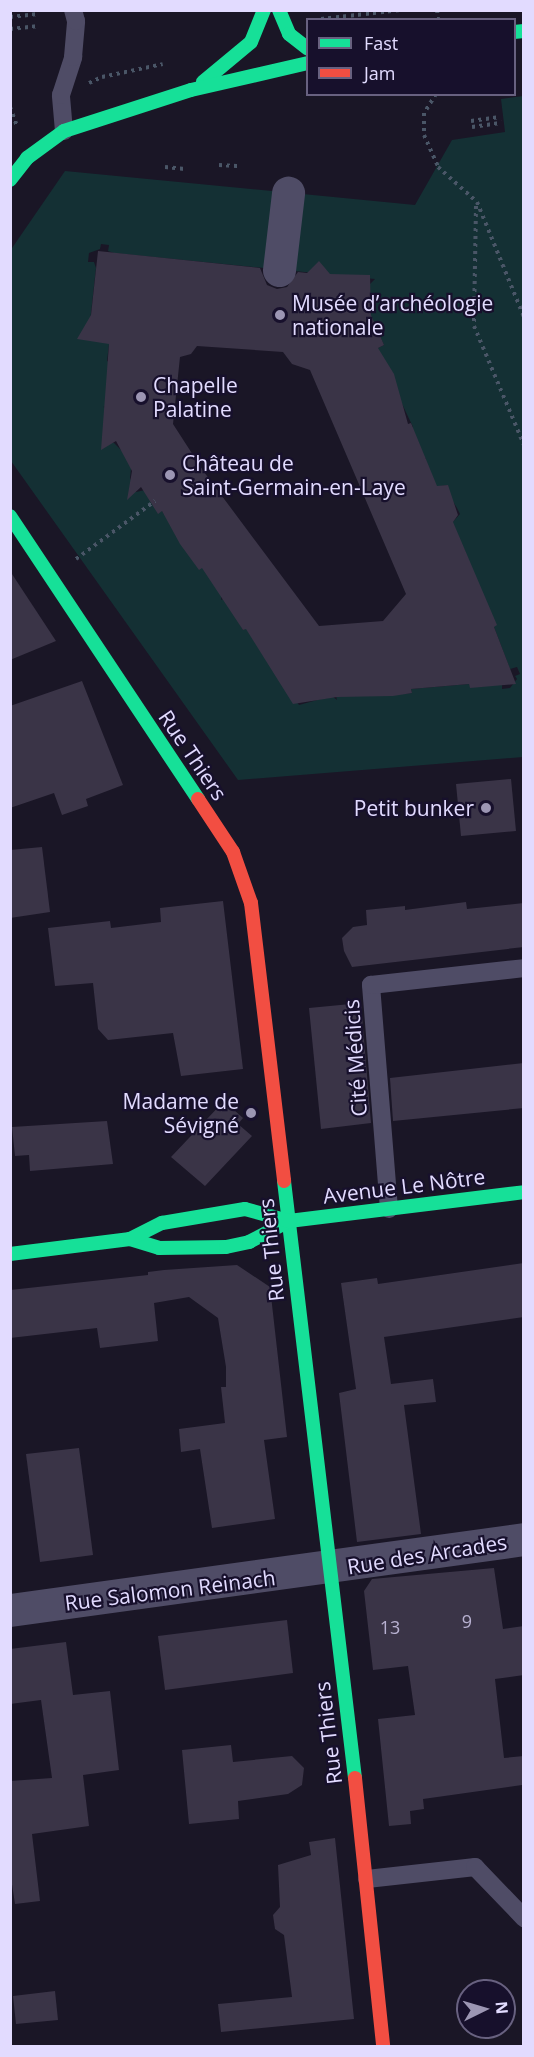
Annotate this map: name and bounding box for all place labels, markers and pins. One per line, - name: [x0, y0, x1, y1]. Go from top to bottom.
- place label: Musée d’archéologie nationale: [292, 290, 493, 340]
- marker: Musée d’archéologie nationale: [273, 308, 287, 322]
- place label: Chapelle Palatine: [153, 372, 238, 422]
- marker: Chapelle Palatine: [134, 390, 148, 404]
- place label: Château de Saint-Germain-en-Laye: [182, 450, 406, 500]
- marker: Château de Saint-Germain-en-Laye: [163, 468, 177, 482]
- place label: Petit bunker: [354, 795, 474, 821]
- marker: Petit bunker: [479, 801, 493, 815]
- place label: Madame de Sévigné: [123, 1088, 239, 1138]
- marker: Madame de Sévigné: [244, 1106, 258, 1120]

